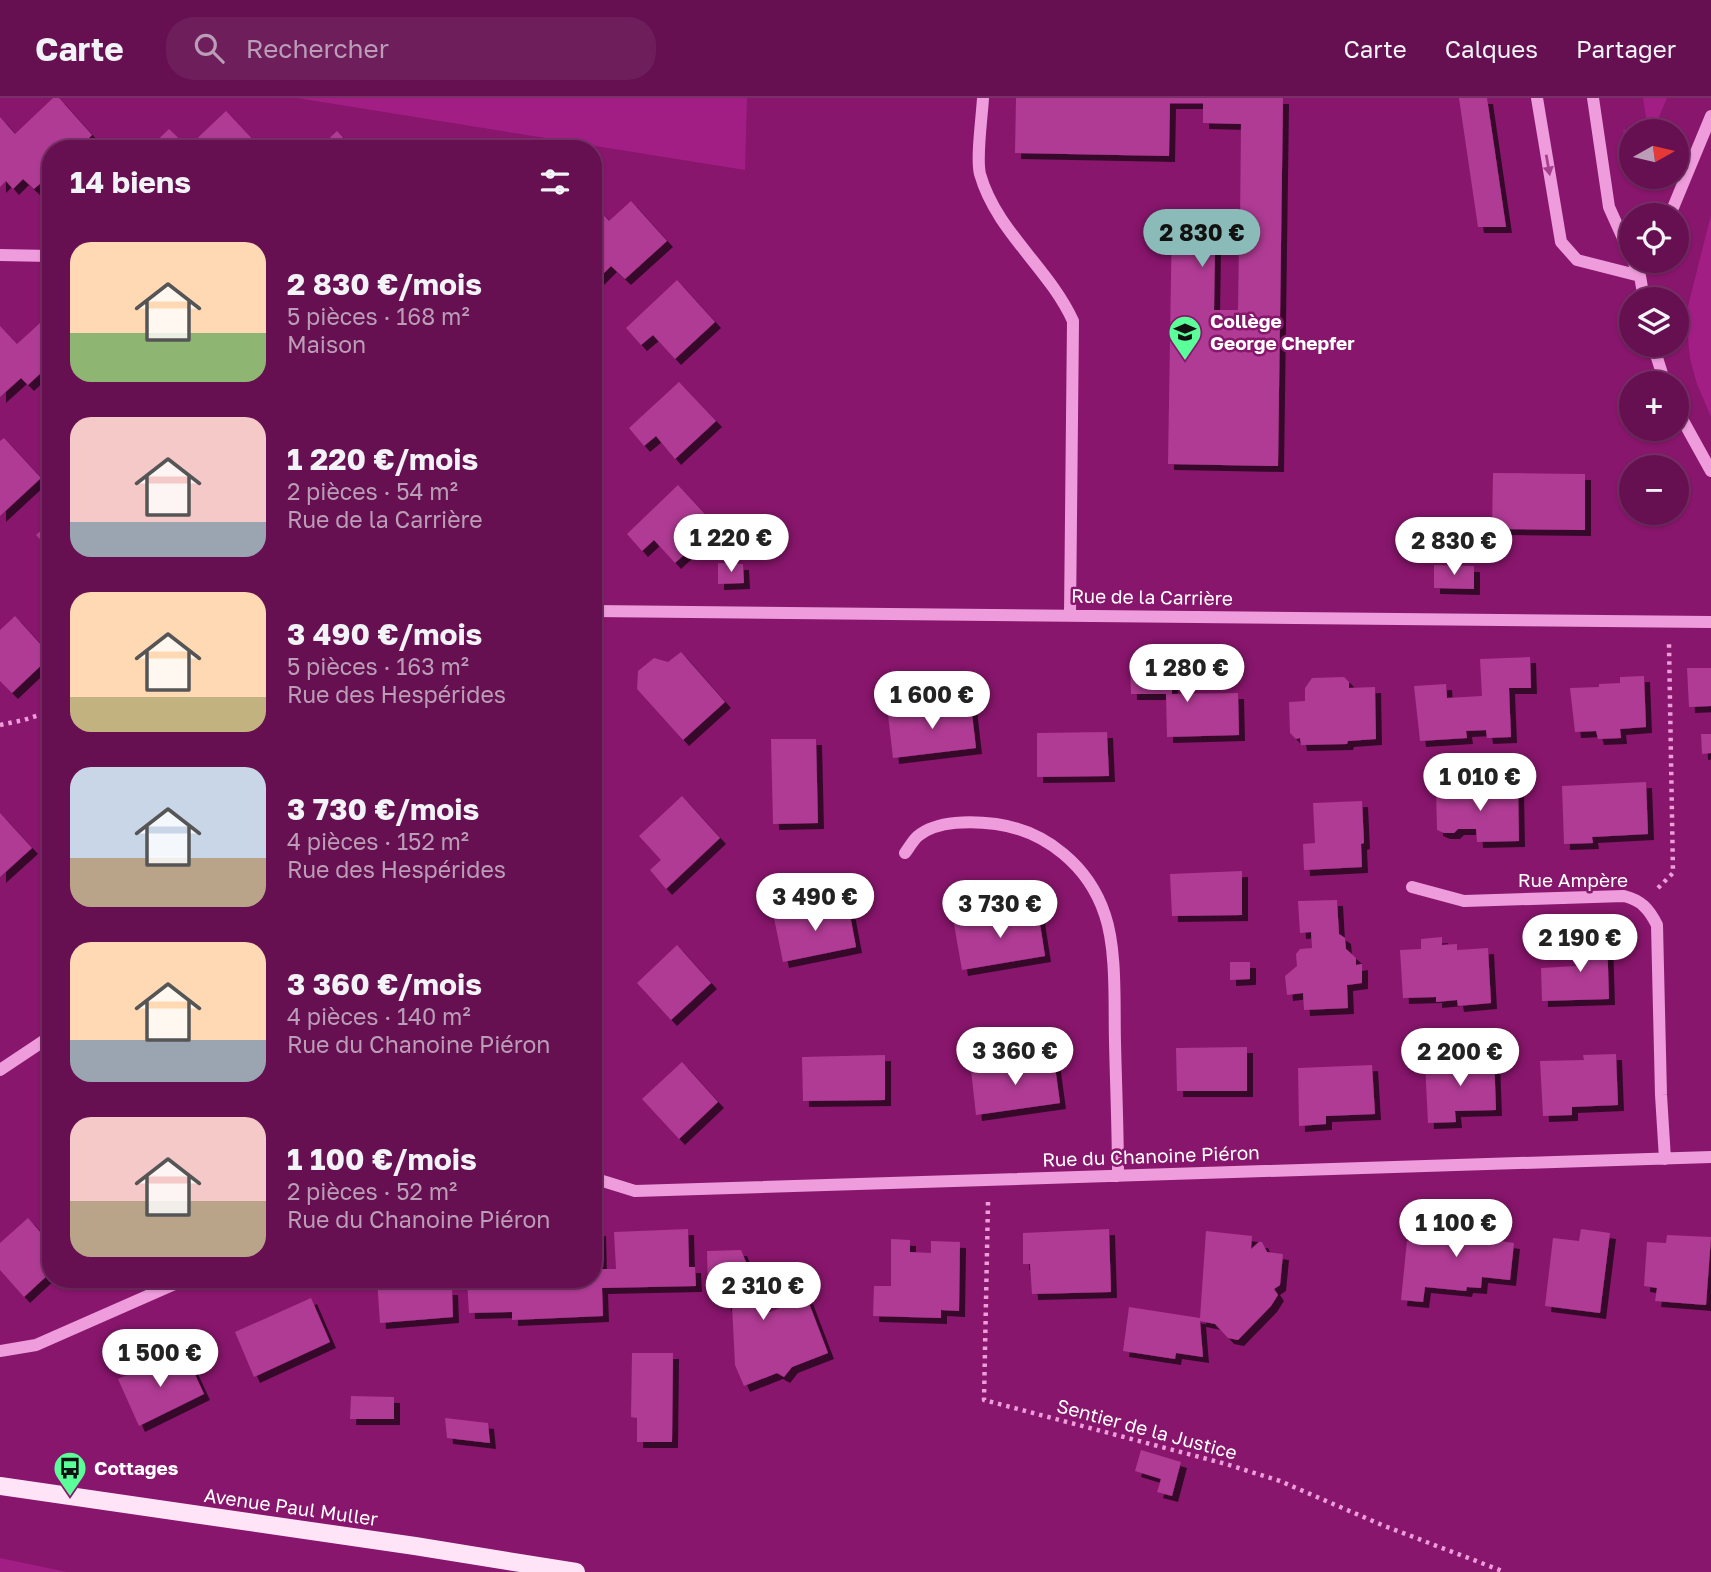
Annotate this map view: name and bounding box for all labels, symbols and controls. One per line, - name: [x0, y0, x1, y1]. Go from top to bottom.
- search box: [166, 17, 656, 80]
- text: Carte: [35, 29, 124, 68]
- icon: search: [190, 29, 228, 67]
- text: Rechercher: [246, 33, 389, 64]
- text: Carte: [1343, 34, 1407, 63]
- text: Calques: [1445, 34, 1538, 63]
- text: Partager: [1576, 34, 1676, 63]
- north arrow: [1619, 119, 1689, 189]
- map controls: [1619, 119, 1689, 525]
- one-way arrow: [1543, 154, 1554, 176]
- icon: filters: [536, 163, 574, 201]
- text: 14 biens: [70, 164, 191, 200]
- button: locate: [1619, 203, 1689, 273]
- pin: 2 830 €: [1137, 209, 1267, 269]
- text: 2 830 €: [1159, 218, 1245, 246]
- text: 2 830 €/mois: [287, 266, 482, 302]
- icon: home: [126, 270, 210, 354]
- button: layers: [1619, 287, 1689, 357]
- text: 5 pièces · 168 m²: [287, 302, 470, 330]
- place label: Collège George Chepfer: [1210, 309, 1355, 354]
- school or university icon: Collège George Chepfer: [1166, 313, 1204, 362]
- text: Maison: [287, 330, 366, 358]
- button: +: [1619, 371, 1689, 441]
- text: 1 220 €/mois: [287, 441, 478, 477]
- icon: home: [126, 445, 210, 529]
- button: −: [1619, 455, 1689, 525]
- text: 2 pièces · 54 m²: [287, 477, 458, 505]
- text: Rue de la Carrière: [287, 505, 483, 533]
- pin: 1 220 €: [666, 514, 796, 574]
- pin: 2 830 €: [1389, 518, 1519, 577]
- text: 1 220 €: [690, 523, 772, 551]
- text: 2 830 €: [1411, 526, 1497, 554]
- street label: Rue de la Carrière: [1071, 584, 1233, 609]
- text: 3 490 €/mois: [287, 616, 482, 652]
- icon: home: [126, 620, 210, 704]
- pin: 1 280 €: [1122, 644, 1252, 704]
- text: 5 pièces · 163 m²: [287, 652, 469, 680]
- text: 1 280 €: [1145, 653, 1229, 681]
- pin: 1 600 €: [867, 672, 997, 731]
- text: Rue des Hespérides: [287, 680, 506, 708]
- text: 1 600 €: [890, 680, 974, 708]
- pin: 1 010 €: [1415, 754, 1545, 813]
- text: 1 010 €: [1439, 762, 1521, 790]
- text: 3 730 €/mois: [287, 791, 479, 827]
- icon: home: [126, 795, 210, 879]
- text: 4 pièces · 152 m²: [287, 827, 469, 855]
- text: Rue des Hespérides: [287, 855, 506, 883]
- street label: Rue Ampère: [1518, 868, 1628, 891]
- pin: 3 490 €: [750, 874, 880, 933]
- pin: 3 730 €: [935, 880, 1065, 940]
- text: 3 490 €: [772, 882, 858, 910]
- text: 3 730 €: [958, 889, 1042, 917]
- pin: 2 190 €: [1515, 914, 1645, 974]
- text: 2 190 €: [1538, 923, 1622, 951]
- text: 3 360 €/mois: [287, 966, 482, 1002]
- icon: home: [126, 970, 210, 1054]
- text: 4 pièces · 140 m²: [287, 1002, 471, 1030]
- pin: 3 360 €: [950, 1028, 1080, 1087]
- pin: 2 200 €: [1395, 1028, 1525, 1088]
- text: Rue du Chanoine Piéron: [287, 1030, 550, 1058]
- text: 3 360 €: [972, 1036, 1058, 1064]
- text: 2 200 €: [1417, 1037, 1503, 1065]
- street label: Rue du Chanoine Piéron: [1042, 1140, 1260, 1171]
- text: 1 100 €/mois: [287, 1141, 477, 1177]
- icon: home: [126, 1145, 210, 1229]
- text: 2 pièces · 52 m²: [287, 1177, 457, 1205]
- pin: 1 100 €: [1391, 1200, 1521, 1259]
- text: Rue du Chanoine Piéron: [287, 1205, 550, 1233]
- text: 1 100 €: [1415, 1208, 1497, 1236]
- pin: 2 310 €: [698, 1262, 828, 1322]
- text: 2 310 €: [722, 1271, 804, 1299]
- pin: 1 500 €: [95, 1330, 225, 1389]
- text: 1 500 €: [118, 1338, 202, 1366]
- street label: Sentier de la Justice: [1054, 1393, 1240, 1464]
- bus stop icon: Cottages: [51, 1449, 89, 1498]
- place label: Cottages: [94, 1456, 179, 1479]
- street label: Avenue Paul Muller: [203, 1483, 380, 1530]

